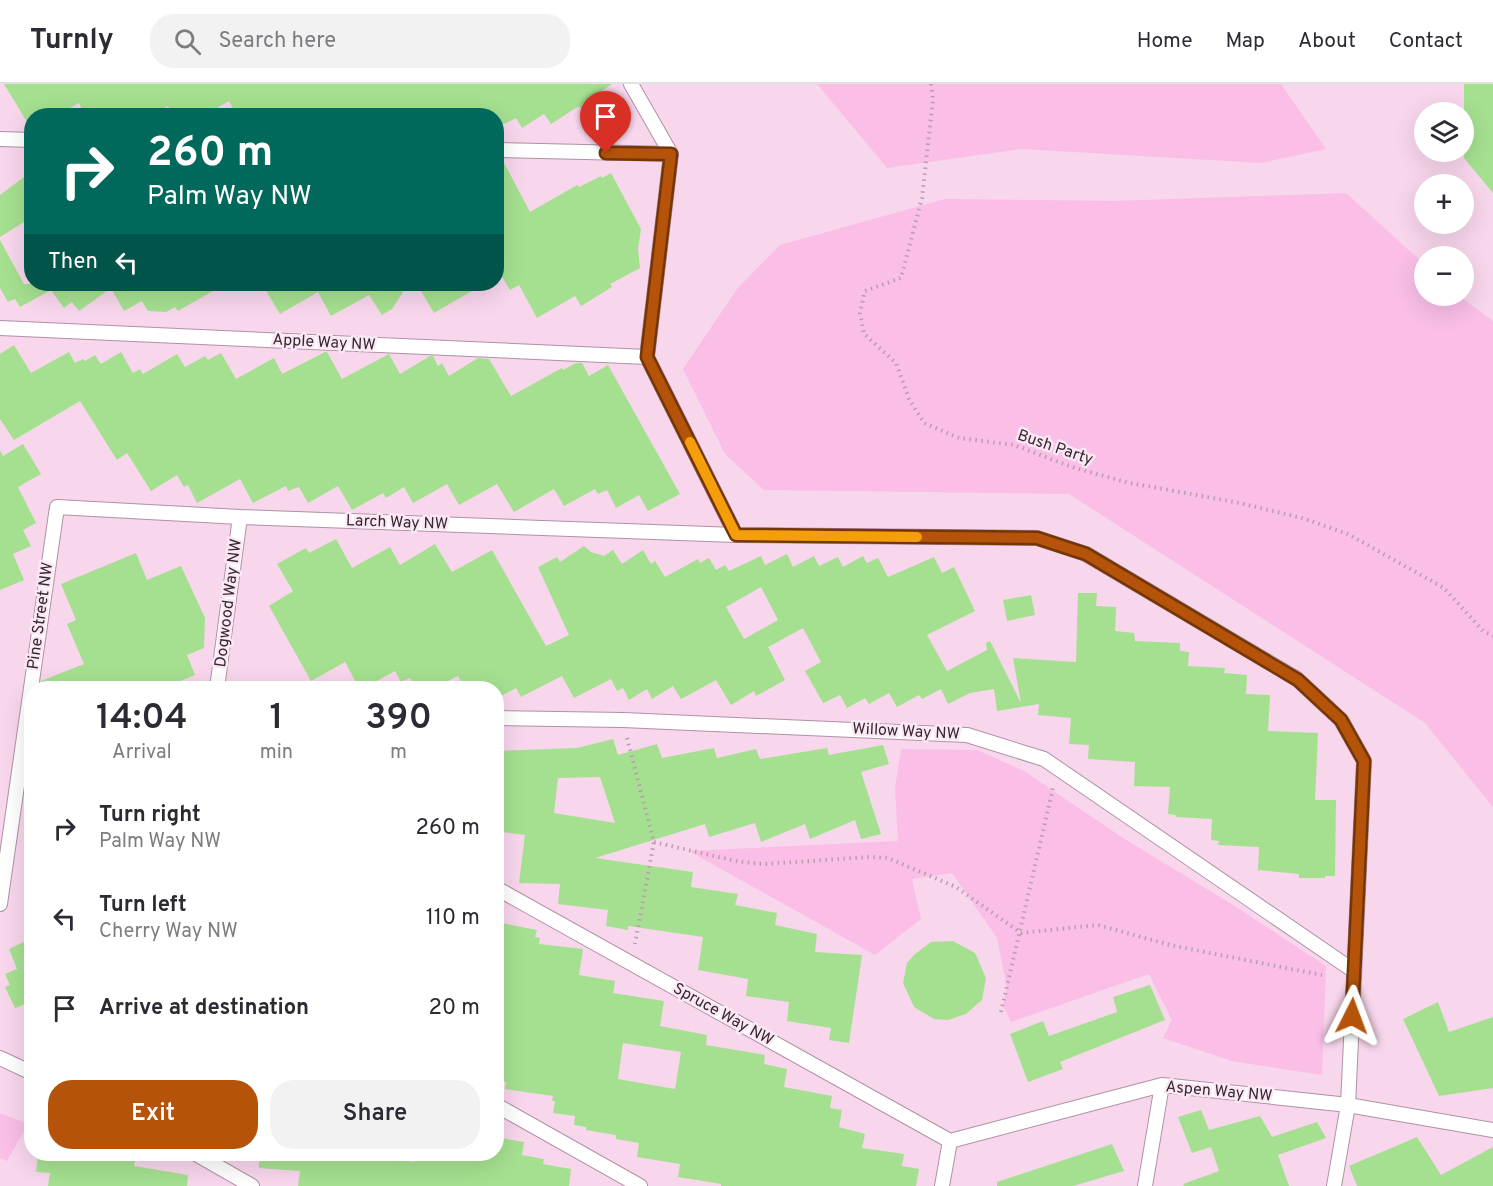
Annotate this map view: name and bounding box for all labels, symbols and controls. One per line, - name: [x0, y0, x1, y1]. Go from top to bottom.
- search box: [150, 14, 570, 68]
- text: Turnly: [30, 23, 114, 59]
- icon: search: [171, 25, 204, 58]
- text: Search here: [219, 28, 336, 55]
- text: Home: [1137, 28, 1193, 55]
- text: Map: [1226, 28, 1265, 55]
- text: About: [1298, 28, 1356, 55]
- text: Contact: [1389, 28, 1463, 55]
- pin: [580, 91, 631, 153]
- icon: arrive: [589, 100, 622, 133]
- map controls: [1414, 102, 1474, 306]
- button: layers: [1414, 102, 1474, 162]
- text: 260 m: [147, 128, 273, 181]
- icon: right: [48, 132, 126, 210]
- button: +: [1414, 174, 1474, 234]
- text: Palm Way NW: [147, 180, 312, 214]
- icon: left: [110, 246, 143, 279]
- button: −: [1414, 246, 1474, 306]
- text: Then: [48, 249, 98, 276]
- street label: Apple Way NW: [272, 330, 376, 356]
- street label: Bush Party: [1014, 426, 1096, 470]
- street label: Larch Way NW: [346, 511, 448, 535]
- street label: Dogwood Way NW: [211, 538, 247, 668]
- street label: Pine Street NW: [24, 561, 58, 671]
- text: 14:04: [96, 696, 188, 742]
- text: 1: [269, 696, 283, 742]
- text: 390: [365, 696, 432, 742]
- street label: Willow Way NW: [852, 719, 960, 745]
- text: Arrival: [112, 740, 172, 766]
- text: min: [260, 740, 293, 766]
- text: m: [390, 740, 407, 766]
- text: Turn right: [99, 802, 201, 829]
- icon: right: [48, 812, 81, 845]
- text: 260 m: [415, 815, 480, 842]
- text: Palm Way NW: [99, 829, 221, 855]
- text: Turn left: [99, 892, 187, 919]
- icon: left: [48, 902, 81, 935]
- text: 110 m: [426, 905, 480, 932]
- text: Cherry Way NW: [99, 919, 238, 945]
- street label: Spruce Way NW: [669, 979, 777, 1051]
- position arrow: [1320, 984, 1384, 1048]
- icon: arrive: [48, 992, 81, 1025]
- text: Arrive at destination: [99, 995, 309, 1022]
- text: 20 m: [429, 995, 480, 1022]
- street label: Aspen Way NW: [1165, 1077, 1273, 1107]
- button: Exit: [48, 1080, 258, 1149]
- button: Share: [270, 1080, 480, 1149]

